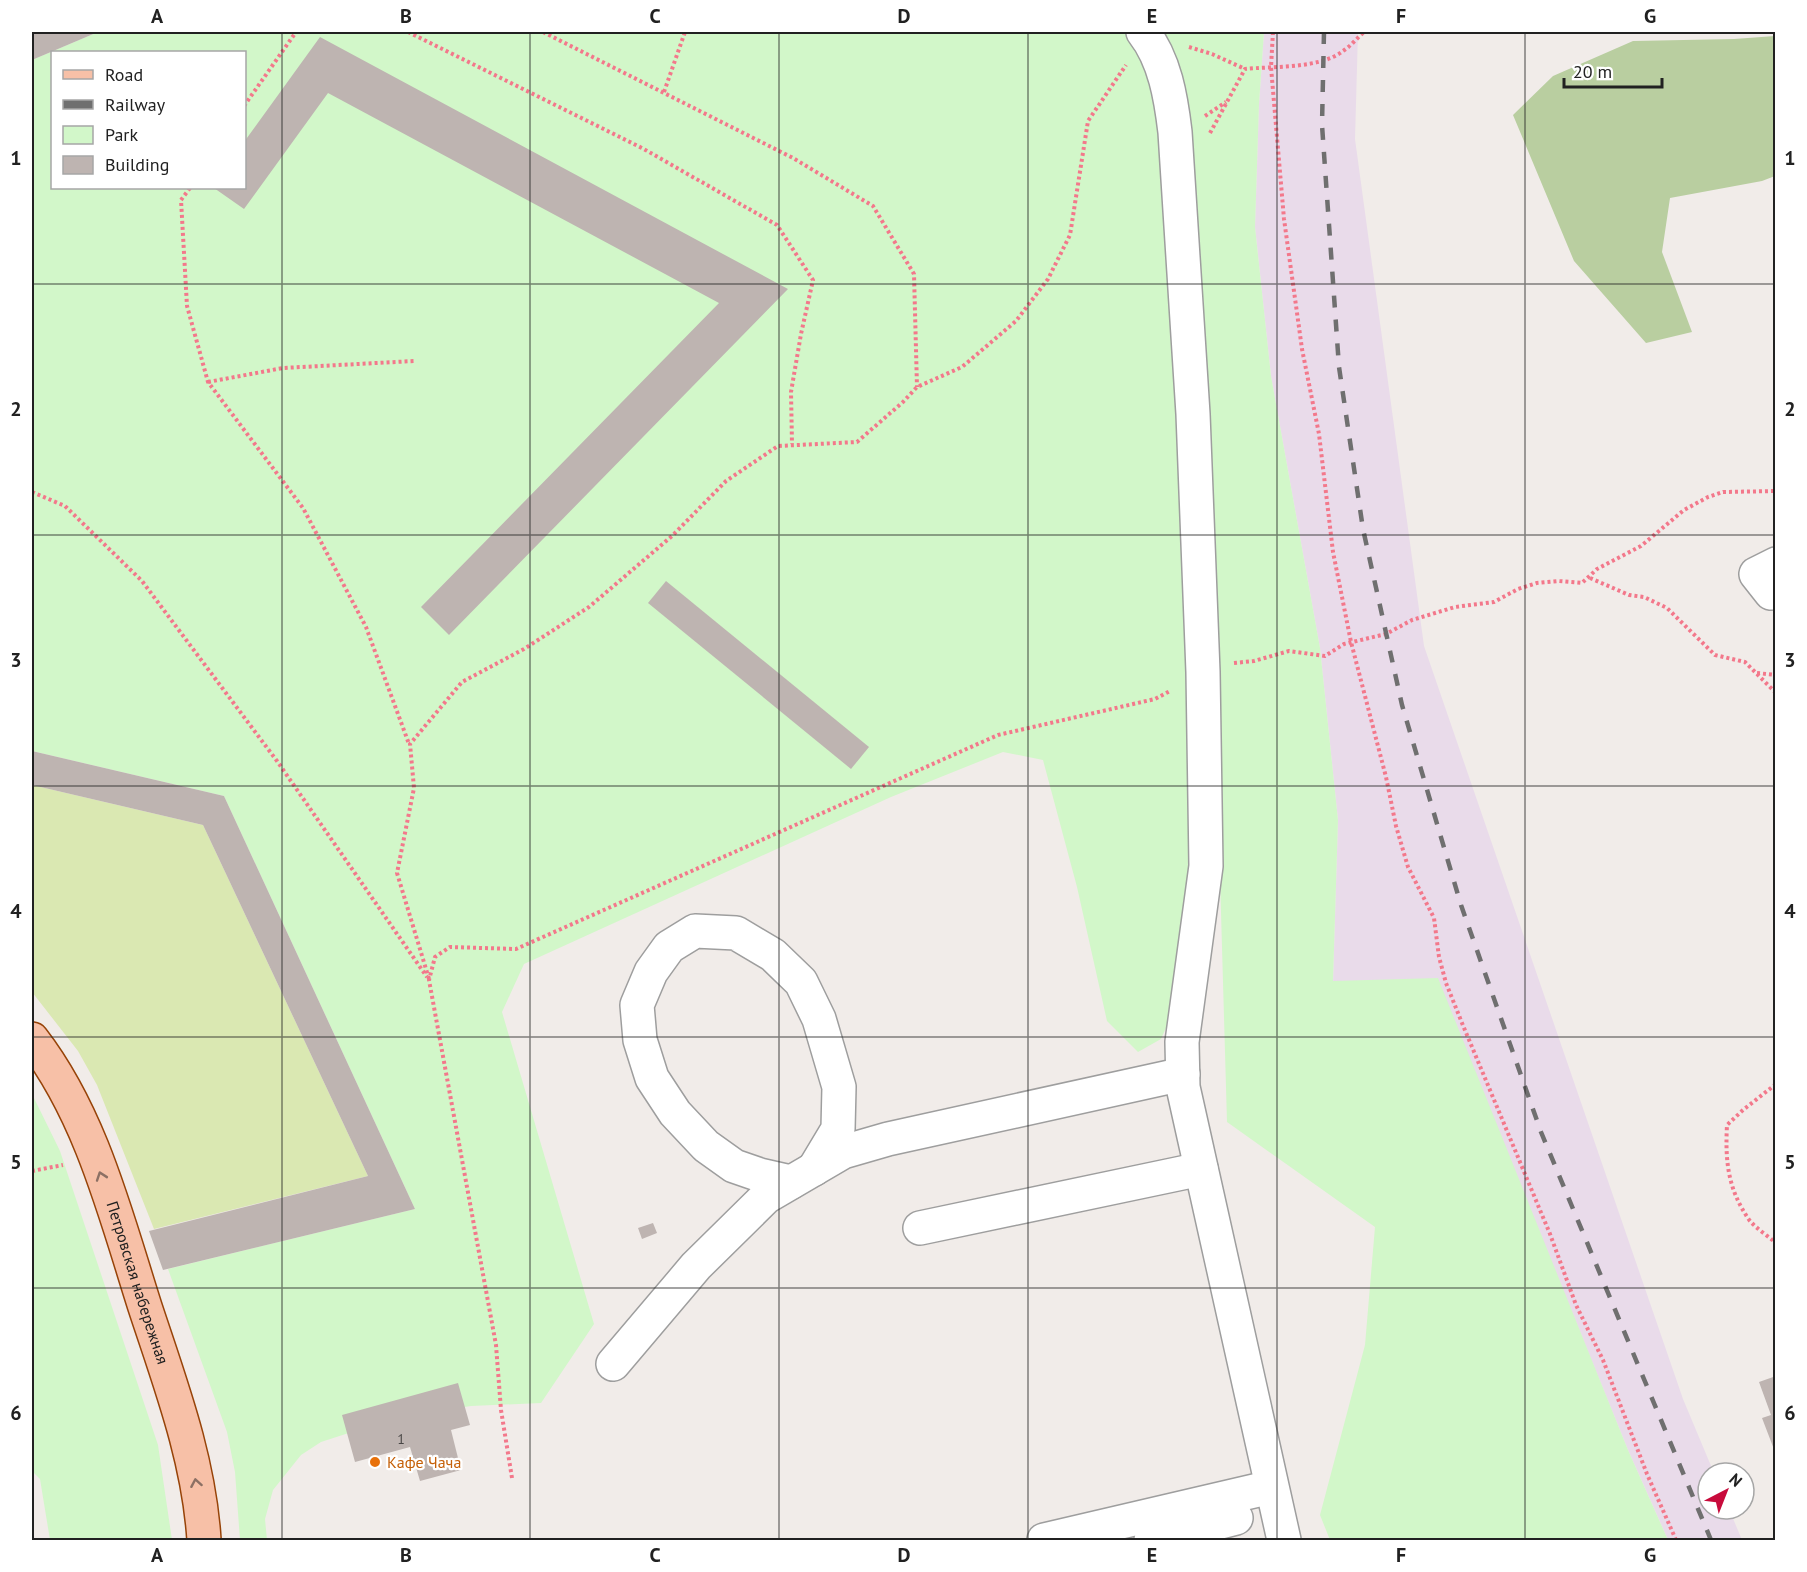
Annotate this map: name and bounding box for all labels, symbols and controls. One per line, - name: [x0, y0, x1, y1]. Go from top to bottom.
- text: A: [151, 3, 164, 29]
- text: B: [400, 3, 412, 29]
- text: C: [649, 3, 661, 29]
- text: D: [898, 3, 911, 29]
- text: E: [1147, 3, 1157, 29]
- text: F: [1396, 3, 1406, 29]
- text: G: [1644, 3, 1656, 29]
- legend: [51, 51, 246, 189]
- scale bar: [1564, 51, 1662, 89]
- text: 20 m: [1573, 60, 1612, 83]
- text: Road: [105, 63, 143, 86]
- text: Railway: [105, 93, 166, 116]
- text: Park: [105, 123, 138, 146]
- text: 1: [10, 145, 22, 171]
- text: 1: [1784, 145, 1796, 171]
- text: Building: [105, 153, 169, 176]
- text: 2: [10, 396, 22, 422]
- text: 2: [1784, 396, 1796, 422]
- text: 3: [10, 647, 22, 673]
- text: 3: [1784, 647, 1796, 673]
- text: 4: [10, 898, 22, 924]
- text: 4: [1784, 898, 1796, 924]
- text: 5: [10, 1149, 22, 1175]
- text: 5: [1784, 1149, 1796, 1175]
- one-way arrow: [96, 1171, 109, 1182]
- street label: Петровская набережная: [102, 1199, 173, 1366]
- text: 6: [10, 1400, 22, 1426]
- text: 6: [1784, 1400, 1796, 1426]
- house number: 1: [397, 1430, 405, 1448]
- place label: Кафе Чача: [387, 1452, 461, 1472]
- marker: Кафе Чача: [368, 1455, 382, 1469]
- north arrow: [1696, 1461, 1756, 1521]
- text: N: [1725, 1469, 1747, 1491]
- one-way arrow: [190, 1478, 203, 1488]
- text: A: [151, 1542, 164, 1568]
- text: B: [400, 1542, 412, 1568]
- text: C: [649, 1542, 661, 1568]
- text: D: [898, 1542, 911, 1568]
- text: E: [1147, 1542, 1157, 1568]
- text: F: [1396, 1542, 1406, 1568]
- text: G: [1644, 1542, 1656, 1568]

